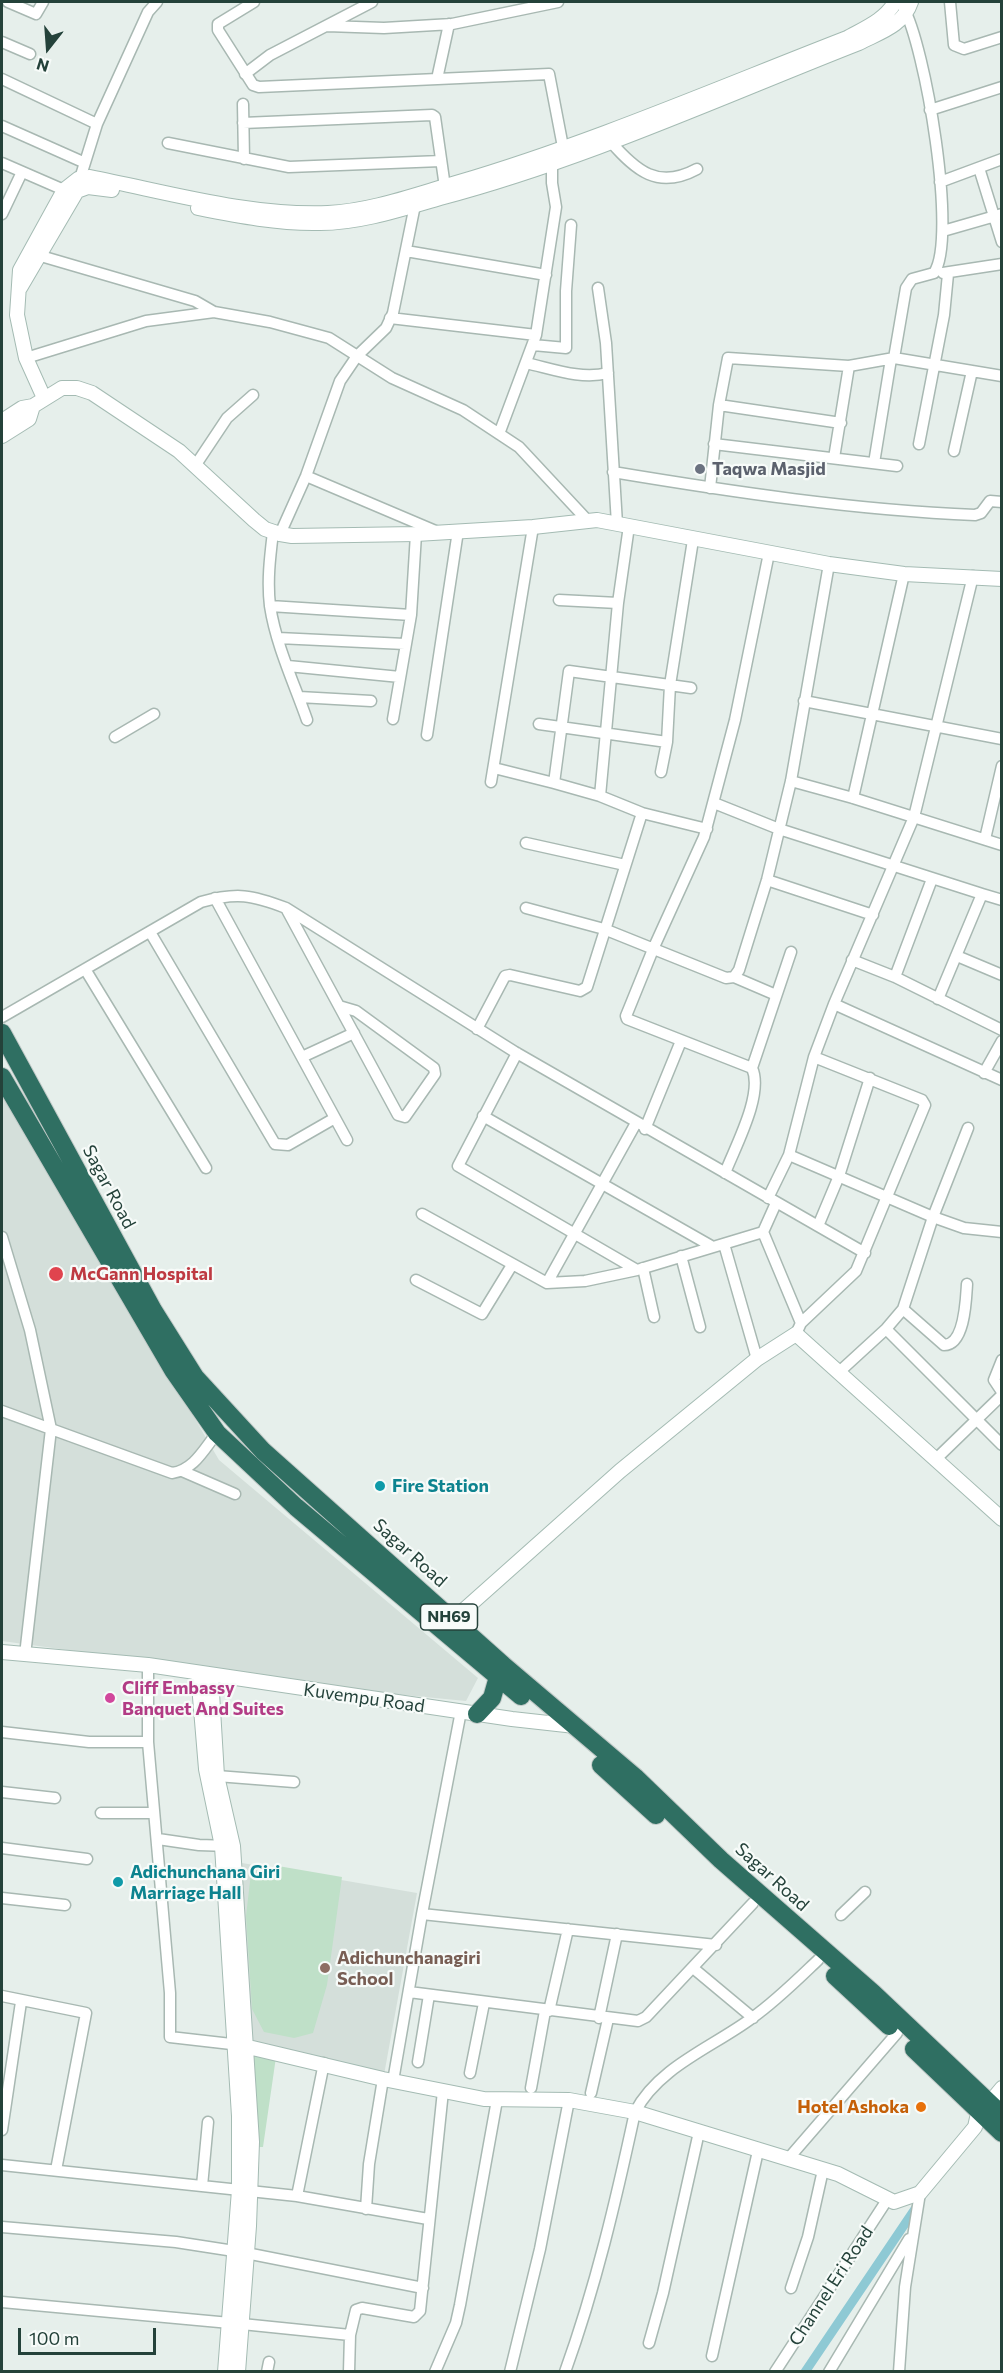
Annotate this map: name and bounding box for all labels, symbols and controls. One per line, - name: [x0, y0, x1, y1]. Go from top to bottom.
- north arrow: [18, 18, 78, 78]
- text: N: [34, 55, 51, 77]
- place label: Taqwa Masjid: [712, 458, 826, 480]
- marker: Taqwa Masjid: [693, 462, 707, 476]
- street label: Sagar Road: [78, 1141, 140, 1233]
- place label: McGann Hospital: [70, 1263, 213, 1285]
- marker: McGann Hospital: [47, 1265, 65, 1283]
- place label: Fire Station: [392, 1475, 489, 1497]
- marker: Fire Station: [373, 1479, 387, 1493]
- street label: Sagar Road: [369, 1514, 451, 1592]
- road number: NH69: [420, 1604, 478, 1630]
- place label: Cliff Embassy Banquet And Suites: [122, 1677, 284, 1720]
- street label: Kuvempu Road: [302, 1679, 426, 1717]
- marker: Cliff Embassy Banquet And Suites: [103, 1691, 117, 1705]
- street label: Sagar Road: [731, 1838, 813, 1916]
- place label: Adichunchana Giri Marriage Hall: [130, 1861, 280, 1904]
- marker: Adichunchana Giri Marriage Hall: [111, 1875, 125, 1889]
- place label: Adichunchanagiri School: [337, 1947, 481, 1990]
- marker: Adichunchanagiri School: [318, 1961, 332, 1975]
- place label: Hotel Ashoka: [797, 2096, 909, 2118]
- marker: Hotel Ashoka: [914, 2100, 928, 2114]
- street label: Channel Eri Road: [784, 2222, 878, 2350]
- scale bar: [21, 2316, 159, 2354]
- text: 100 m: [29, 2327, 79, 2349]

